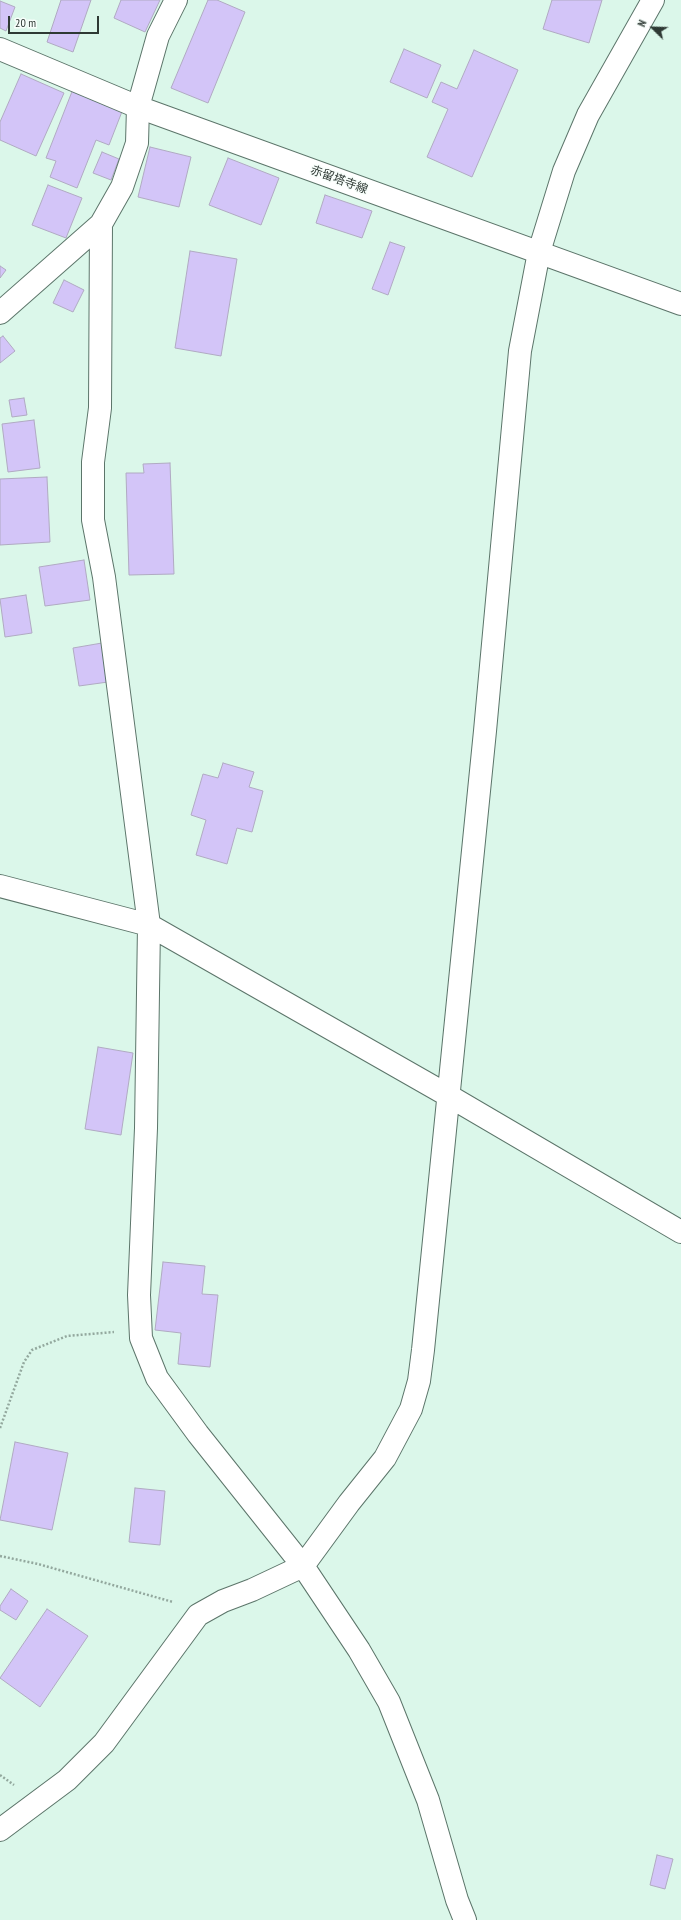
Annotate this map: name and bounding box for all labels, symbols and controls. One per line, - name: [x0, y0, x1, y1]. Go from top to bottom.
- scale bar: [10, 8, 101, 34]
- north arrow: [633, 8, 673, 48]
- text: 20 m: [15, 15, 36, 30]
- text: N: [634, 18, 650, 29]
- street label: 赤留塔寺線: [308, 163, 370, 197]

